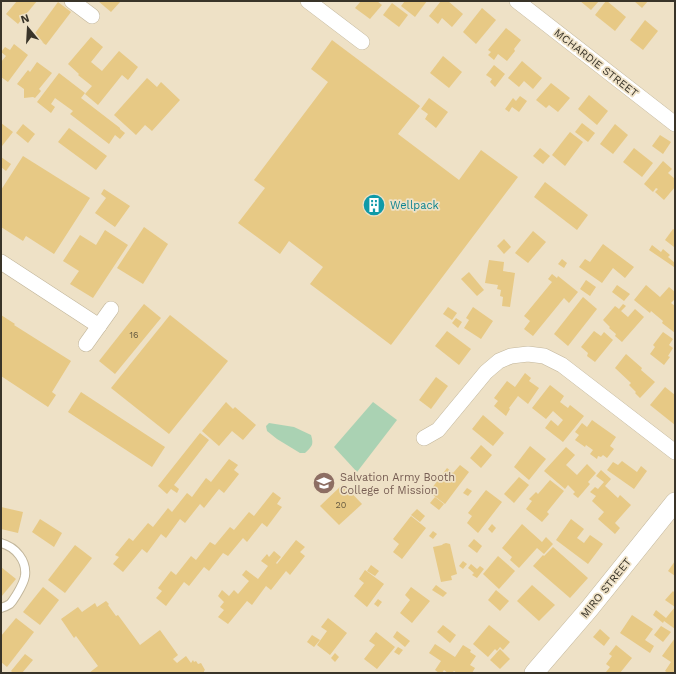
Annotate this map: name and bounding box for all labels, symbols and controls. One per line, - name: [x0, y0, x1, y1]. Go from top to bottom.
- north arrow: [8, 8, 48, 48]
- text: N: [19, 12, 31, 26]
- street label: MCHARDIE STREET: [551, 26, 641, 100]
- building icon: Wellpack: [361, 192, 387, 218]
- place label: Wellpack: [390, 199, 439, 212]
- house number: 16: [130, 330, 138, 340]
- school or university icon: Salvation Army Booth College of Mission: [311, 470, 337, 496]
- place label: Salvation Army Booth College of Mission: [340, 471, 455, 497]
- house number: 20: [336, 500, 347, 510]
- street label: MIRO STREET: [578, 555, 634, 621]

